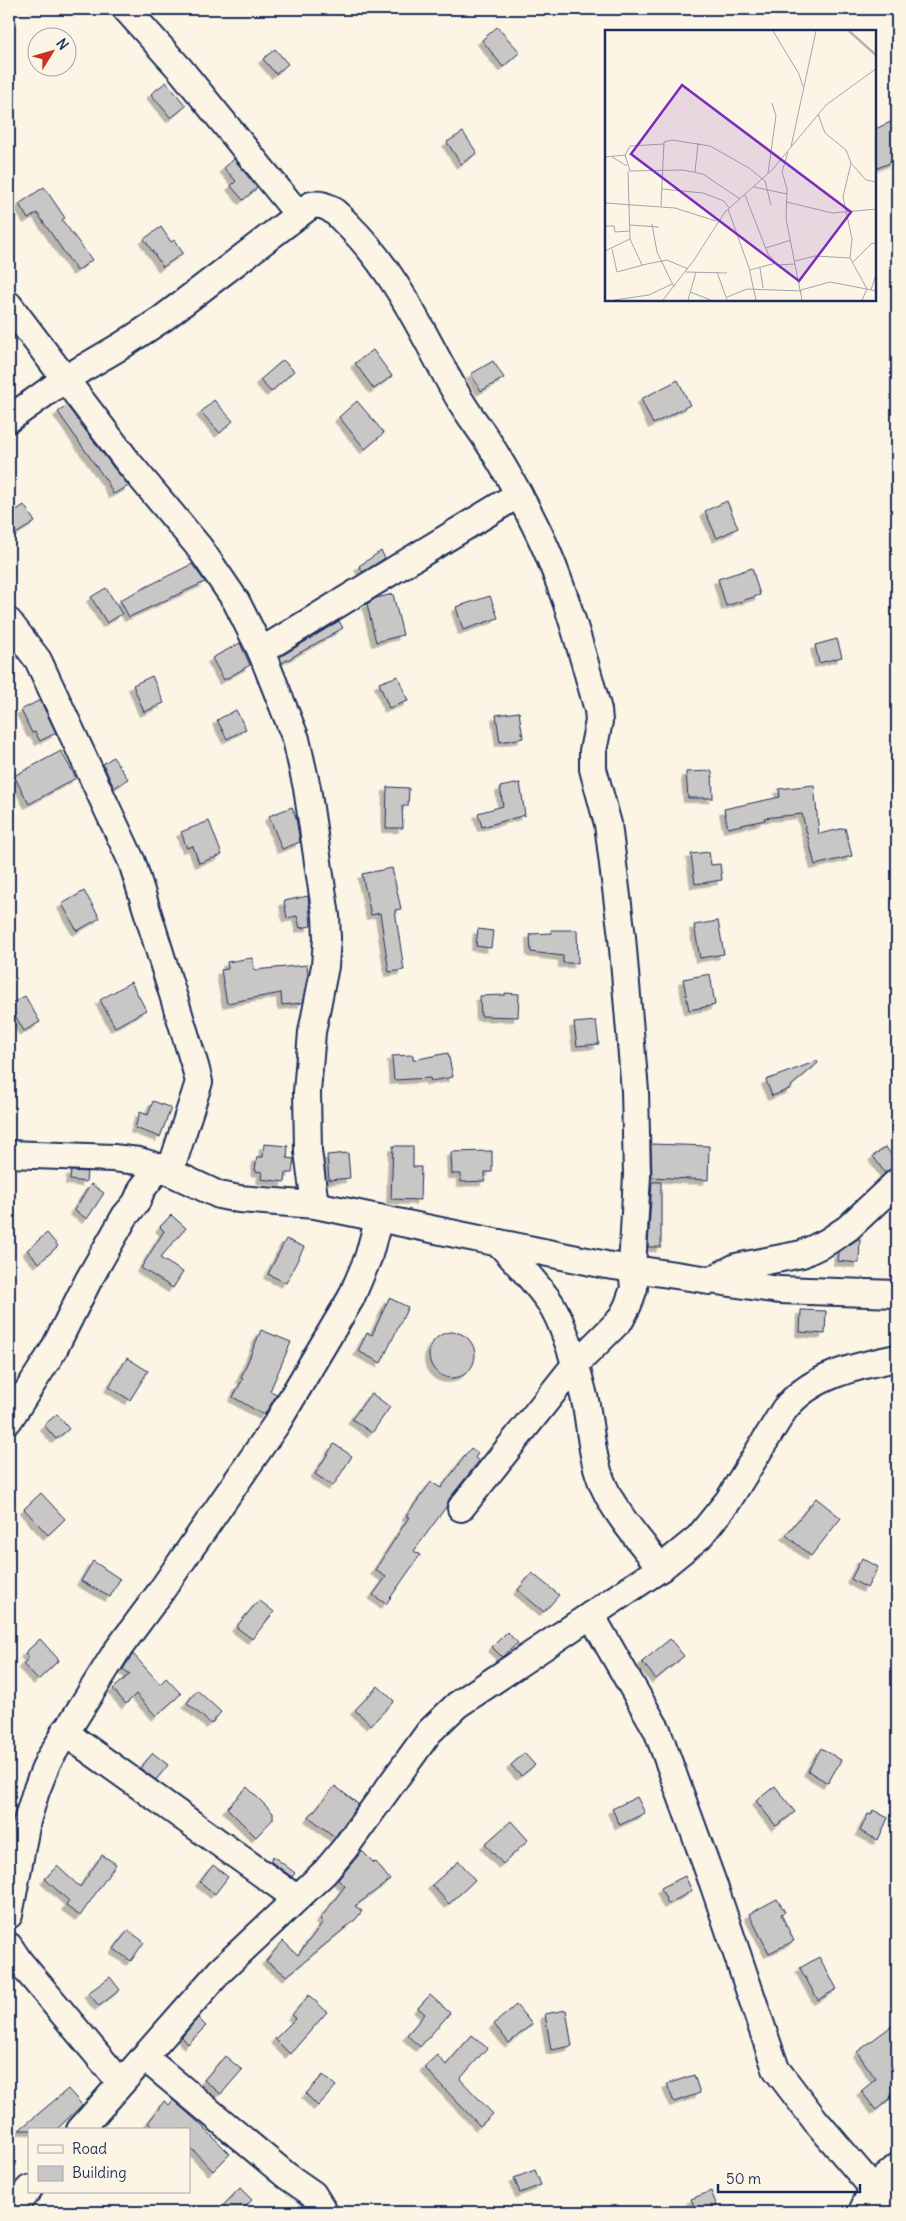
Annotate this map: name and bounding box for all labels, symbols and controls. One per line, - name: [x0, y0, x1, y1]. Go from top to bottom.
- north arrow: [28, 28, 78, 78]
- inset map: [605, 30, 876, 301]
- text: N: [52, 35, 72, 53]
- legend: [28, 2128, 190, 2194]
- text: Road: [72, 2139, 107, 2158]
- scale bar: [718, 2161, 861, 2193]
- text: Building: [72, 2163, 127, 2182]
- text: 50 m: [726, 2169, 761, 2188]

